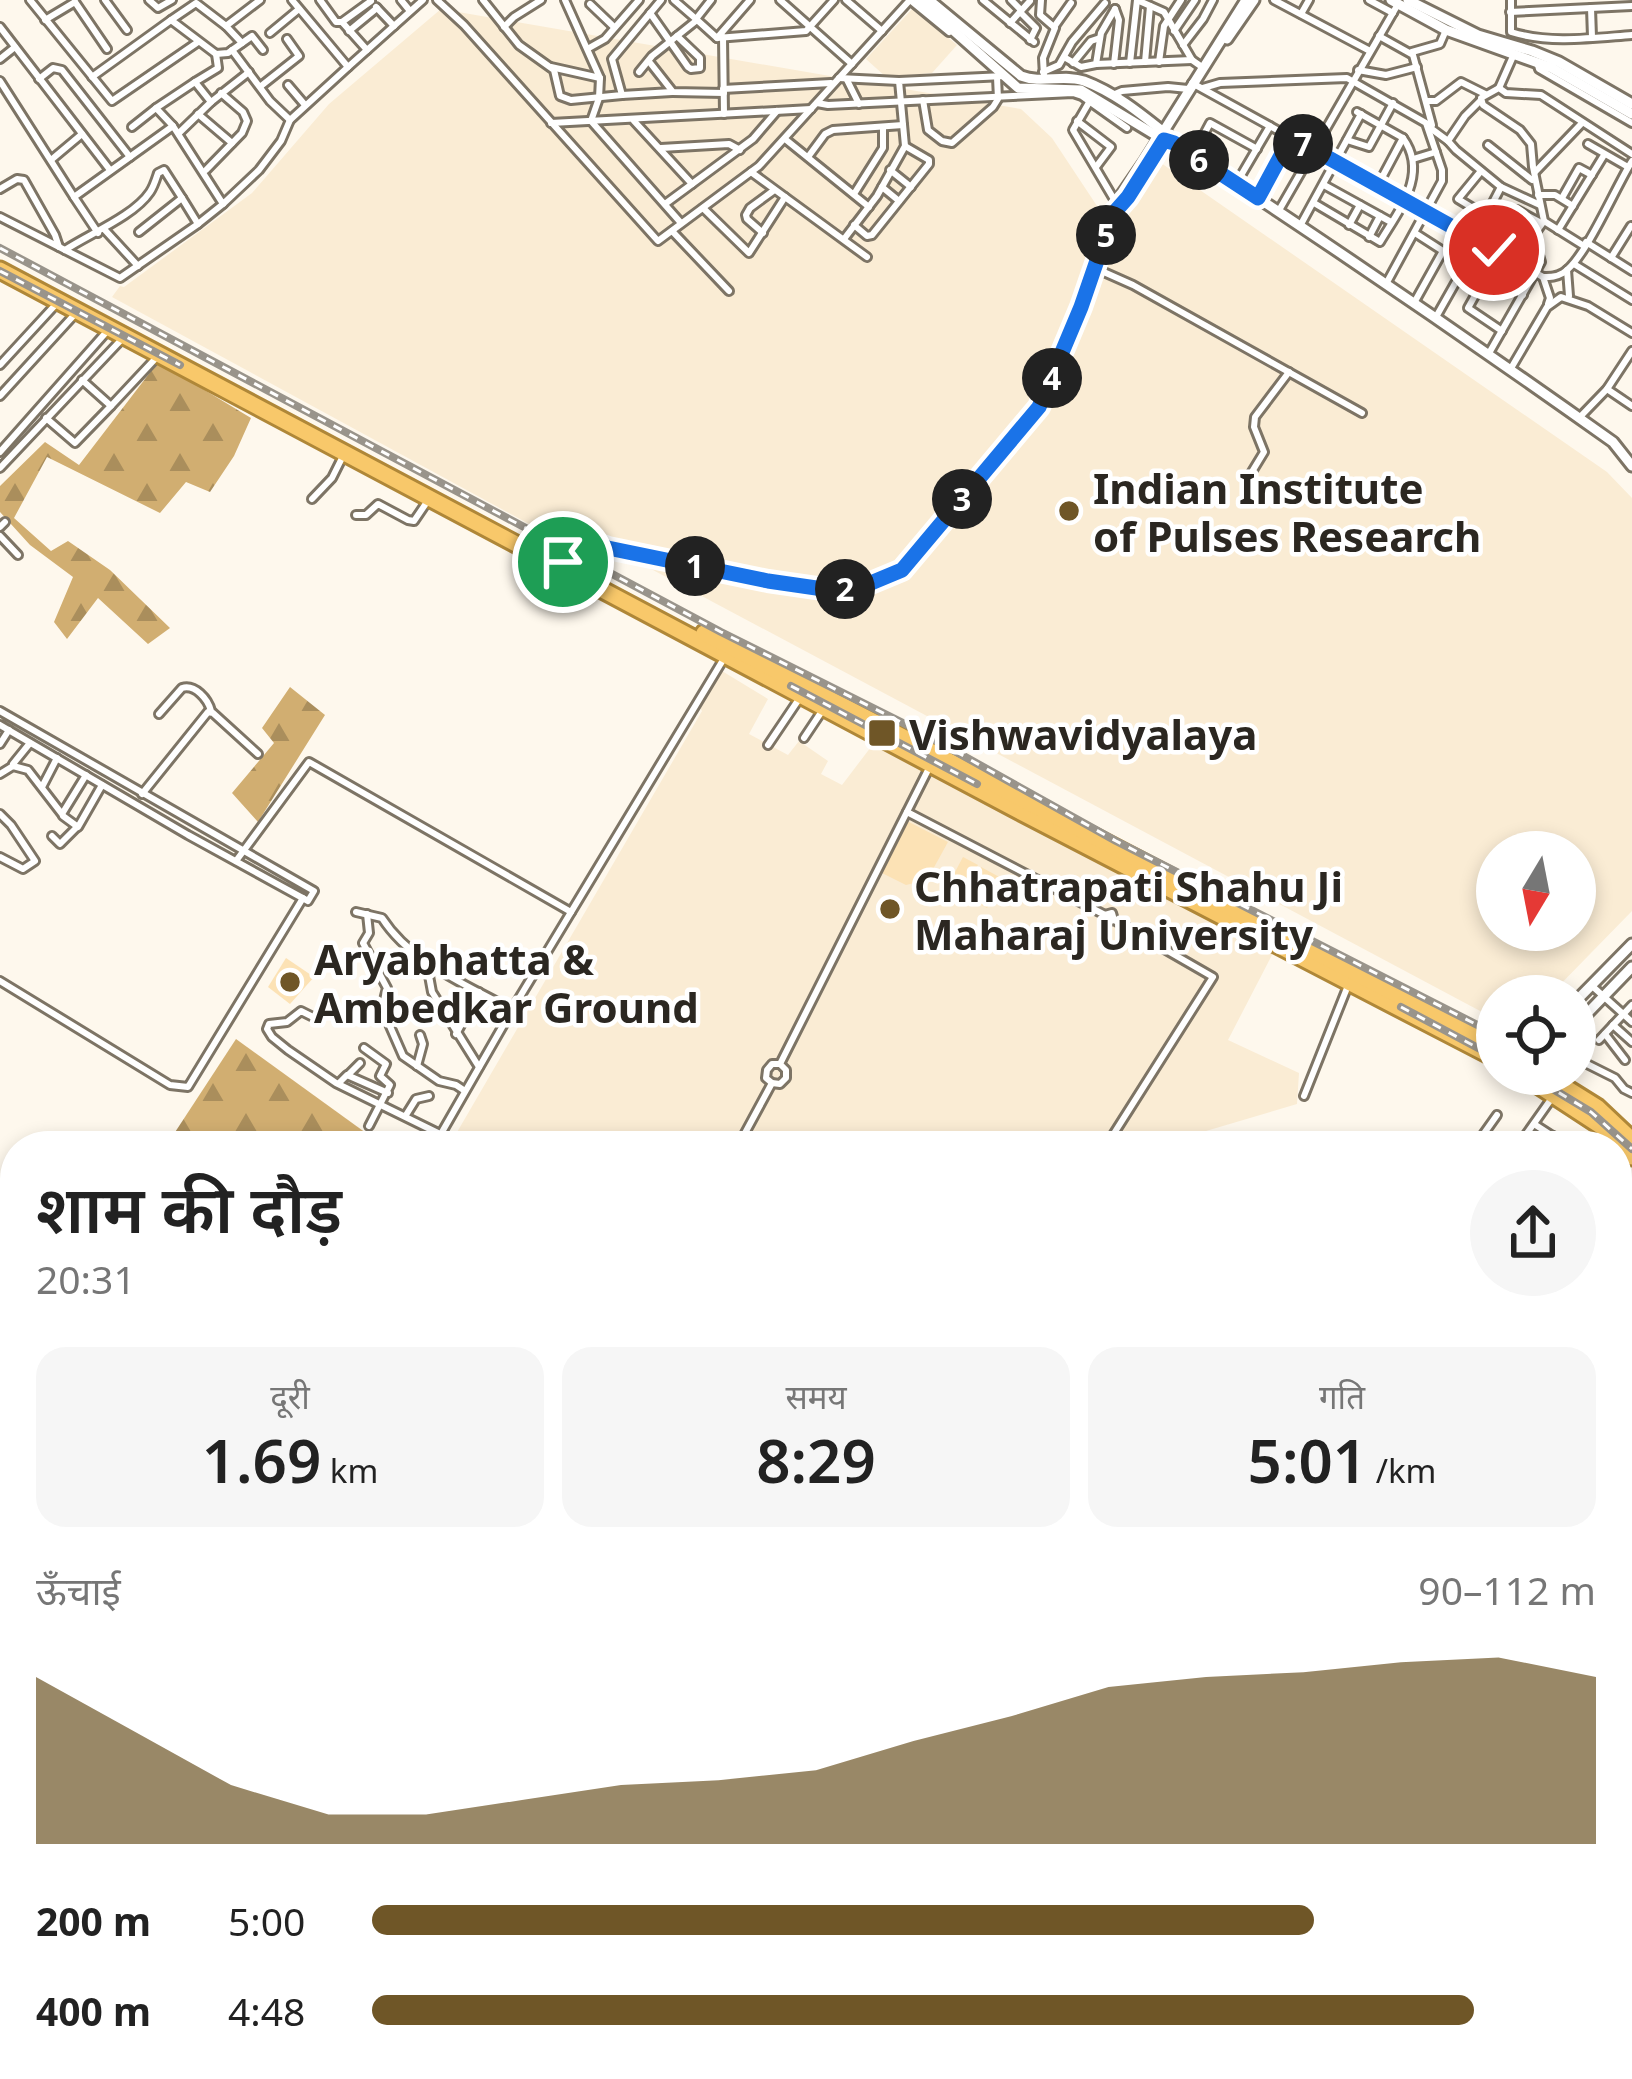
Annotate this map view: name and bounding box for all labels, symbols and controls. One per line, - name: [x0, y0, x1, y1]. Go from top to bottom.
- pin: 7: [1273, 114, 1333, 174]
- text: 7: [1294, 121, 1312, 166]
- pin: 6: [1169, 130, 1229, 190]
- text: 6: [1190, 137, 1208, 182]
- pin: [1443, 199, 1545, 301]
- pin: 5: [1076, 205, 1136, 265]
- text: 5: [1097, 212, 1115, 257]
- icon: check: [1461, 217, 1527, 283]
- pin: 4: [1022, 348, 1082, 408]
- text: 4: [1043, 355, 1061, 400]
- place label: Indian Institute of Pulses Research: [1093, 459, 1481, 564]
- pin: 3: [932, 469, 992, 529]
- text: 3: [953, 476, 971, 521]
- marker: Indian Institute of Pulses Research: [1056, 498, 1082, 524]
- pin: [512, 511, 614, 613]
- icon: arrive: [530, 529, 596, 595]
- pin: 1: [665, 536, 725, 596]
- text: 1: [686, 543, 704, 588]
- pin: 2: [815, 559, 875, 619]
- text: 2: [836, 566, 854, 611]
- place label: Vishwavidyalaya: [909, 705, 1257, 762]
- marker: Vishwavidyalaya: [866, 717, 898, 749]
- north arrow: [1476, 831, 1596, 951]
- map controls: [1476, 831, 1596, 1095]
- place label: Chhatrapati Shahu Ji Maharaj University: [914, 857, 1343, 962]
- marker: Chhatrapati Shahu Ji Maharaj University: [877, 896, 903, 922]
- place label: Aryabhatta & Ambedkar Ground: [314, 930, 699, 1035]
- marker: Aryabhatta & Ambedkar Ground: [277, 969, 303, 995]
- button: locate: [1476, 975, 1596, 1095]
- text: शाम की दौड़: [36, 1162, 342, 1252]
- button: share: [1470, 1170, 1596, 1296]
- text: 20:31: [36, 1252, 136, 1305]
- text: दूरी: [270, 1374, 310, 1419]
- text: समय: [785, 1374, 847, 1419]
- text: गति: [1319, 1374, 1365, 1419]
- text: 1.69: [202, 1419, 321, 1501]
- text: 8:29: [756, 1419, 876, 1501]
- text: 5:01: [1248, 1419, 1367, 1501]
- text: km: [321, 1448, 378, 1493]
- text: /km: [1367, 1448, 1436, 1493]
- text: ऊँचाई: [36, 1563, 121, 1616]
- text: 90–112 m: [1418, 1563, 1596, 1616]
- text: 200 m: [36, 1894, 151, 1947]
- text: 5:00: [228, 1894, 305, 1947]
- text: 400 m: [36, 1984, 151, 2037]
- text: 4:48: [228, 1984, 305, 2037]

